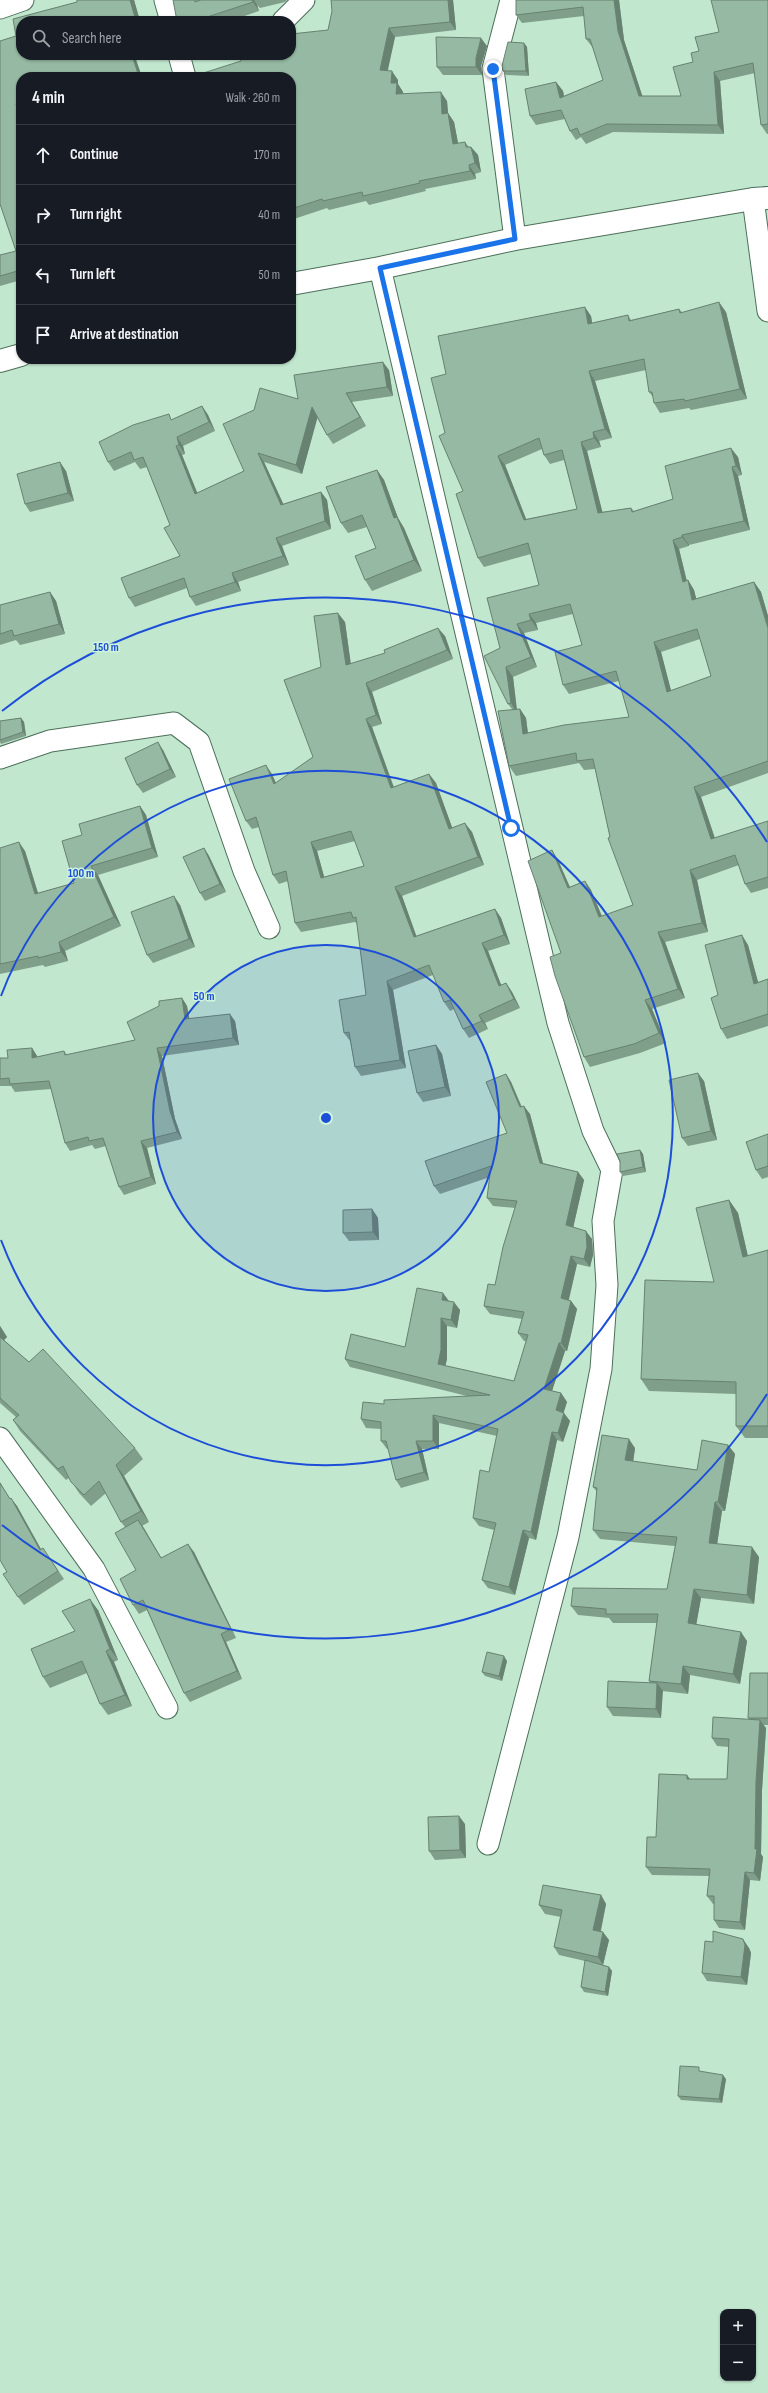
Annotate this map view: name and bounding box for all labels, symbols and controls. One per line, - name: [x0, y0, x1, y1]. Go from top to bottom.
- search box: [16, 16, 296, 60]
- icon: search: [30, 27, 52, 49]
- text: Search here: [62, 29, 122, 48]
- route end: [484, 60, 502, 78]
- text: 4 min: [32, 88, 65, 108]
- text: Walk · 260 m: [226, 90, 280, 106]
- icon: ahead: [32, 144, 54, 166]
- text: Continue: [70, 145, 119, 164]
- text: 170 m: [254, 147, 280, 163]
- icon: right: [32, 204, 54, 226]
- text: Turn right: [70, 205, 122, 224]
- text: 40 m: [258, 207, 280, 223]
- icon: left: [32, 264, 54, 286]
- text: Turn left: [70, 265, 115, 284]
- text: 50 m: [259, 267, 280, 283]
- icon: arrive: [32, 324, 54, 346]
- text: Arrive at destination: [70, 325, 179, 344]
- text: 150 m: [93, 640, 119, 655]
- route start: [502, 819, 520, 837]
- text: 100 m: [68, 866, 94, 881]
- text: 50 m: [194, 989, 214, 1004]
- centre of rings: [319, 1111, 333, 1125]
- map controls: [720, 2309, 756, 2381]
- button: +: [720, 2309, 756, 2345]
- button: −: [720, 2345, 756, 2381]

